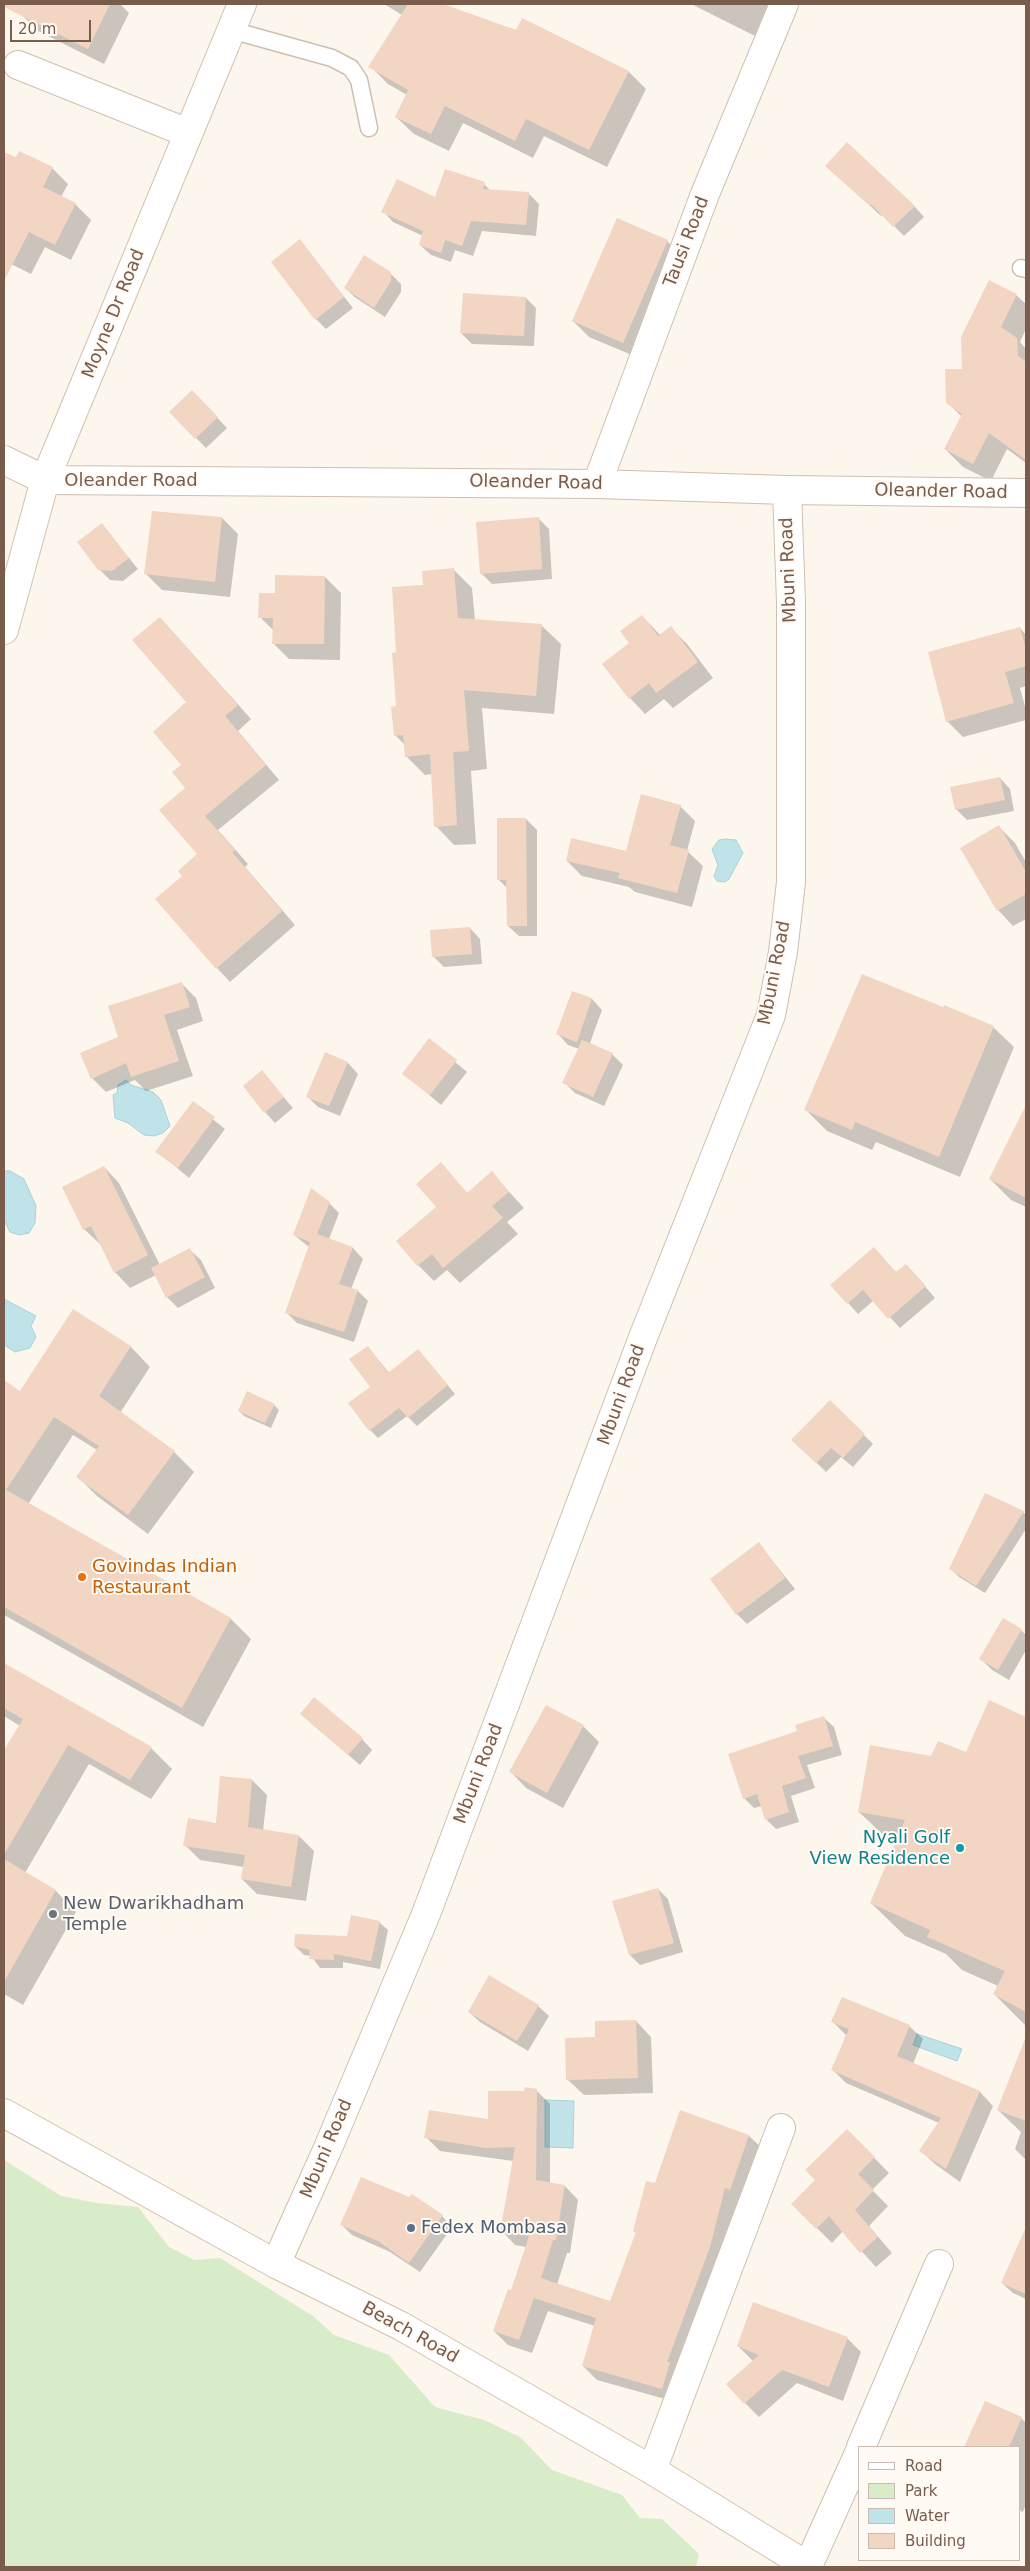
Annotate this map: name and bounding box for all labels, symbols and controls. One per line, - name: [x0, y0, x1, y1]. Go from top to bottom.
- scale bar: [12, 10, 94, 42]
- text: 20 m: [18, 20, 56, 38]
- street label: Tausi Road: [660, 193, 714, 291]
- street label: Moyne Dr Road: [78, 246, 150, 382]
- street label: Oleander Road: [64, 470, 198, 492]
- street label: Oleander Road: [469, 471, 603, 495]
- street label: Oleander Road: [874, 480, 1008, 504]
- street label: Mbuni Road: [776, 517, 802, 623]
- street label: Mbuni Road: [754, 919, 796, 1027]
- street label: Mbuni Road: [594, 1342, 650, 1448]
- place label: Govindas Indian Restaurant: [92, 1556, 237, 1598]
- marker: Govindas Indian Restaurant: [76, 1571, 88, 1583]
- street label: Mbuni Road: [450, 1721, 508, 1827]
- place label: Nyali Golf View Residence: [810, 1827, 950, 1870]
- marker: Nyali Golf View Residence: [954, 1842, 966, 1854]
- place label: New Dwarikhadham Temple: [63, 1893, 244, 1936]
- marker: New Dwarikhadham Temple: [47, 1908, 59, 1920]
- street label: Mbuni Road: [296, 2096, 358, 2202]
- place label: Fedex Mombasa: [421, 2217, 567, 2239]
- marker: Fedex Mombasa: [405, 2222, 417, 2234]
- street label: Beach Road: [358, 2298, 462, 2368]
- legend: [858, 2446, 1020, 2561]
- text: Road: [905, 2457, 943, 2475]
- text: Park: [905, 2482, 937, 2500]
- text: Water: [905, 2507, 949, 2525]
- text: Building: [905, 2532, 966, 2550]

